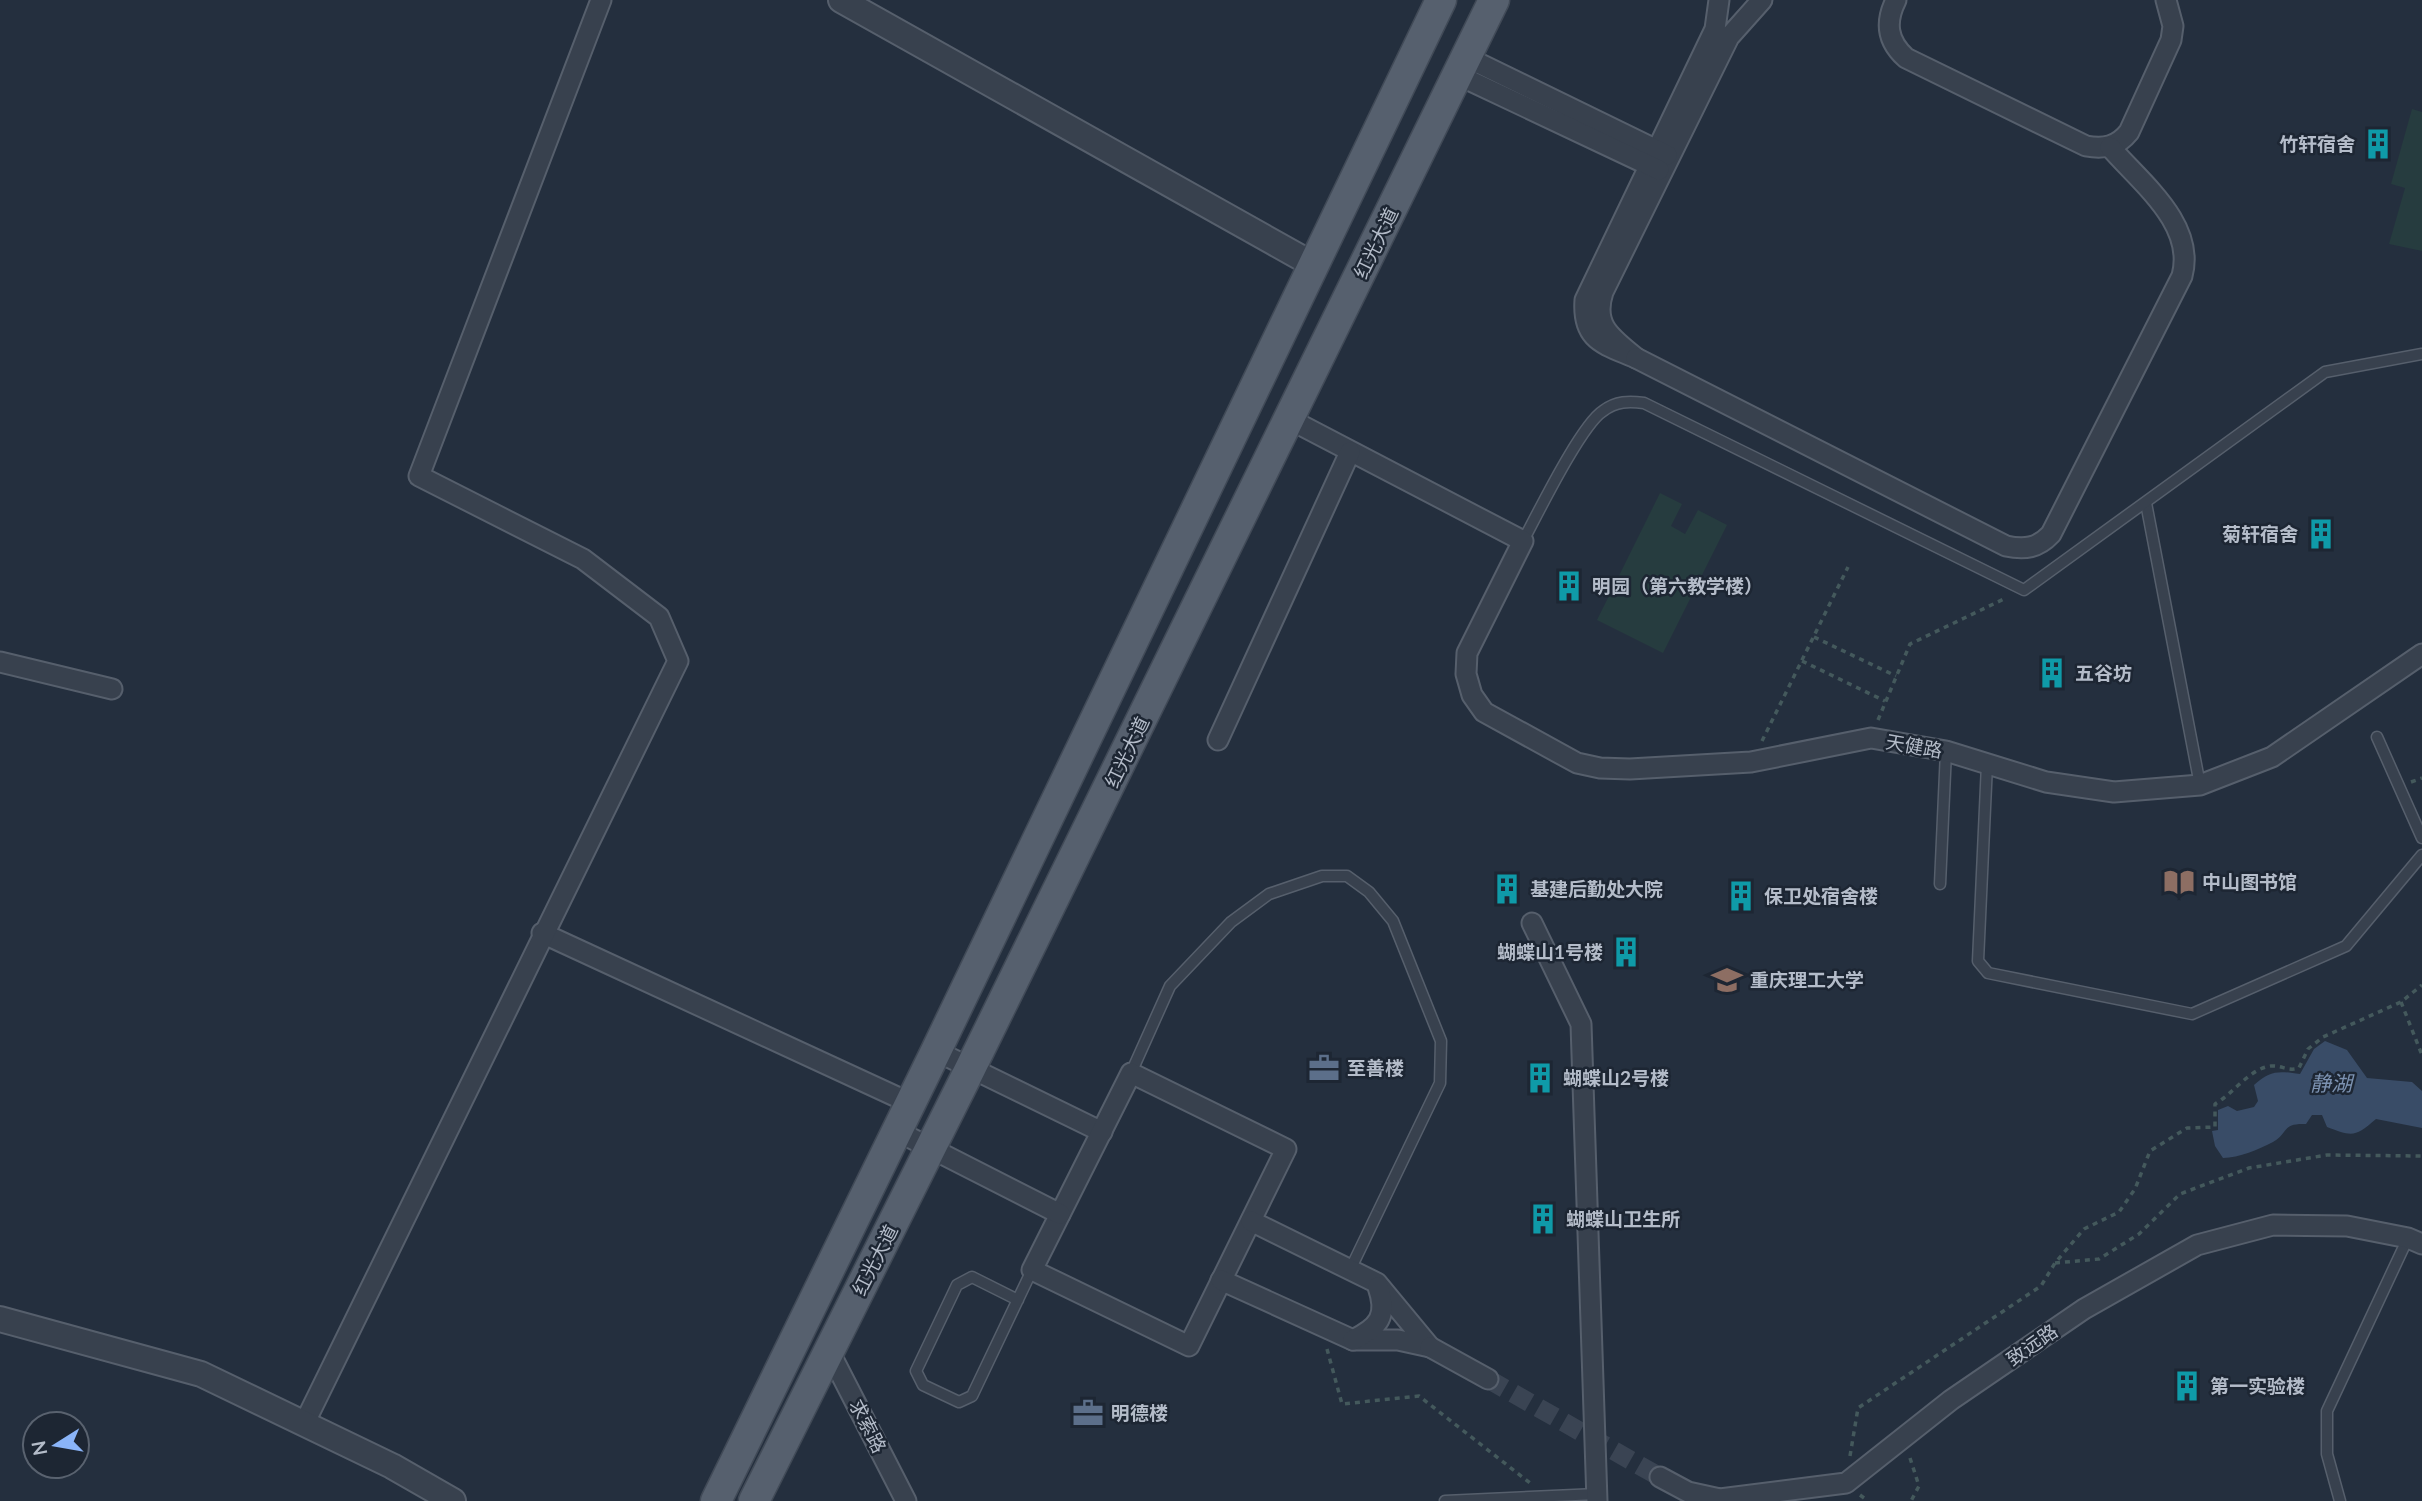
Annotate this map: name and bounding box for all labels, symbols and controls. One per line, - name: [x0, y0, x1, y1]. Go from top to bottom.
- building icon: 竹轩宿舍: [2361, 127, 2395, 161]
- place label: 竹轩宿舍: [2279, 132, 2355, 155]
- street label: 红光大道: [1349, 204, 1403, 282]
- building icon: 菊轩宿舍: [2304, 517, 2338, 551]
- place label: 菊轩宿舍: [2222, 522, 2298, 545]
- building icon: 明园（第六教学楼）: [1552, 569, 1586, 603]
- place label: 明园（第六教学楼）: [1592, 574, 1763, 597]
- building icon: 五谷坊: [2035, 656, 2069, 690]
- place label: 五谷坊: [2075, 661, 2132, 684]
- street label: 红光大道: [1100, 713, 1154, 791]
- street label: 天健路: [1884, 729, 1944, 762]
- library icon: 中山图书馆: [2162, 865, 2196, 899]
- place label: 中山图书馆: [2202, 870, 2297, 893]
- building icon: 基建后勤处大院: [1490, 872, 1524, 906]
- place label: 基建后勤处大院: [1530, 877, 1663, 900]
- building icon: 保卫处宿舍楼: [1724, 879, 1758, 913]
- place label: 保卫处宿舍楼: [1764, 884, 1878, 907]
- building icon: 蝴蝶山1号楼: [1609, 935, 1643, 969]
- place label: 蝴蝶山1号楼: [1497, 940, 1603, 963]
- school or university icon: 重庆理工大学: [1710, 963, 1744, 997]
- place label: 重庆理工大学: [1750, 968, 1864, 991]
- office icon: 至善楼: [1307, 1051, 1341, 1085]
- place label: 至善楼: [1347, 1056, 1404, 1079]
- building icon: 蝴蝶山2号楼: [1523, 1061, 1557, 1095]
- place label: 蝴蝶山2号楼: [1563, 1066, 1669, 1089]
- water label: 静湖: [2310, 1070, 2355, 1095]
- building icon: 蝴蝶山卫生所: [1526, 1202, 1560, 1236]
- place label: 蝴蝶山卫生所: [1566, 1207, 1680, 1230]
- street label: 红光大道: [847, 1221, 902, 1299]
- street label: 致远路: [2002, 1319, 2062, 1370]
- building icon: 第一实验楼: [2170, 1369, 2204, 1403]
- place label: 第一实验楼: [2210, 1374, 2305, 1397]
- street label: 求索路: [845, 1395, 892, 1456]
- office icon: 明德楼: [1071, 1396, 1105, 1430]
- place label: 明德楼: [1111, 1401, 1168, 1424]
- north arrow: [21, 1410, 91, 1480]
- text: N: [26, 1439, 52, 1458]

